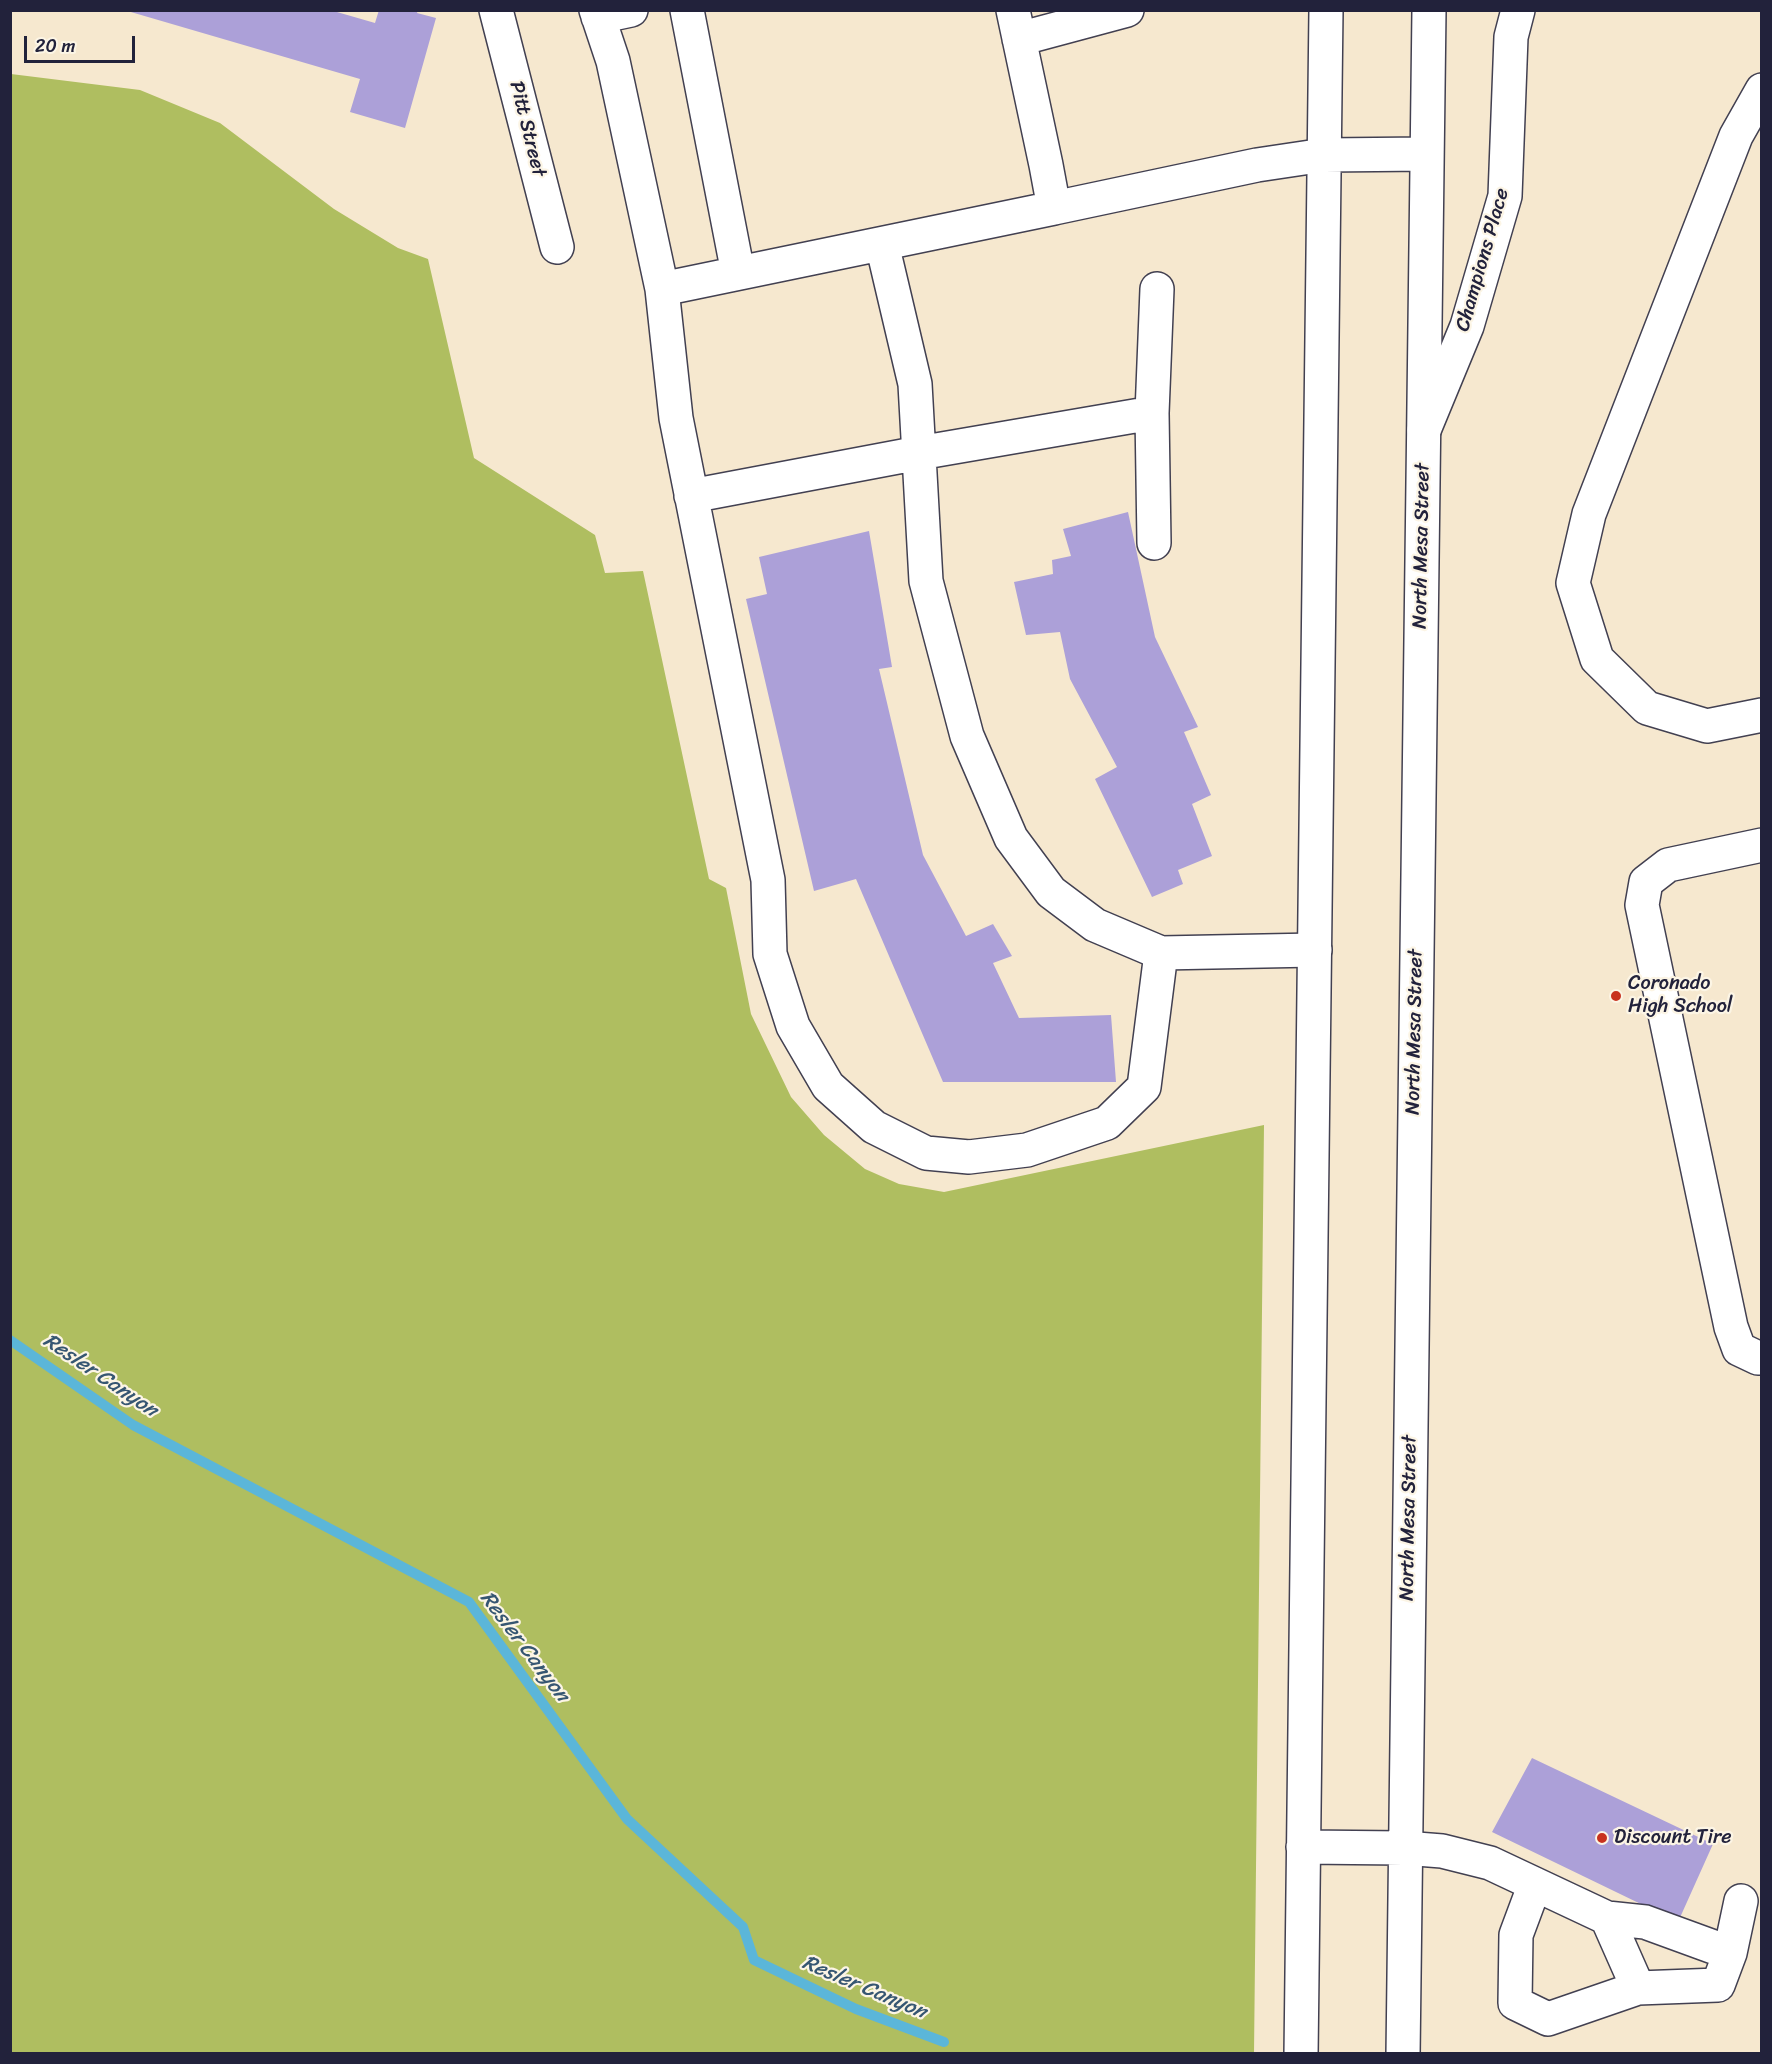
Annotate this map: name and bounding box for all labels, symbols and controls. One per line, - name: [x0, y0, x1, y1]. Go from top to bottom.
- scale bar: [27, 24, 138, 62]
- text: 20 m: [35, 30, 75, 62]
- street label: Pitt Street: [504, 79, 550, 179]
- street label: Champions Place: [1451, 186, 1515, 334]
- street label: North Mesa Street: [1409, 463, 1435, 629]
- street label: North Mesa Street: [1402, 949, 1428, 1115]
- place label: Coronado High School: [1628, 972, 1732, 1019]
- marker: Coronado High School: [1609, 989, 1623, 1003]
- water label: Resler Canyon: [38, 1329, 162, 1423]
- street label: North Mesa Street: [1396, 1435, 1422, 1601]
- water label: Resler Canyon: [474, 1587, 574, 1707]
- place label: Discount Tire: [1614, 1826, 1731, 1850]
- marker: Discount Tire: [1595, 1831, 1609, 1845]
- water label: Resler Canyon: [798, 1951, 930, 2025]

